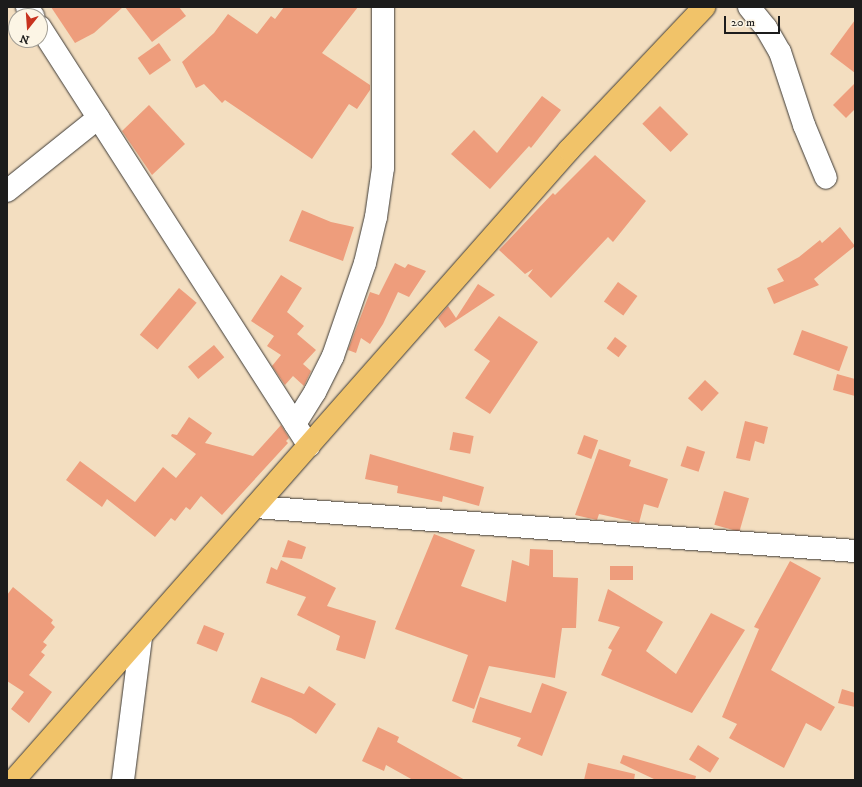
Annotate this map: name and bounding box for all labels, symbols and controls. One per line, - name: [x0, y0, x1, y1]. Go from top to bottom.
- north arrow: [8, 8, 48, 48]
- scale bar: [726, 8, 782, 34]
- text: 20 m: [731, 15, 755, 30]
- text: N: [18, 31, 31, 47]

